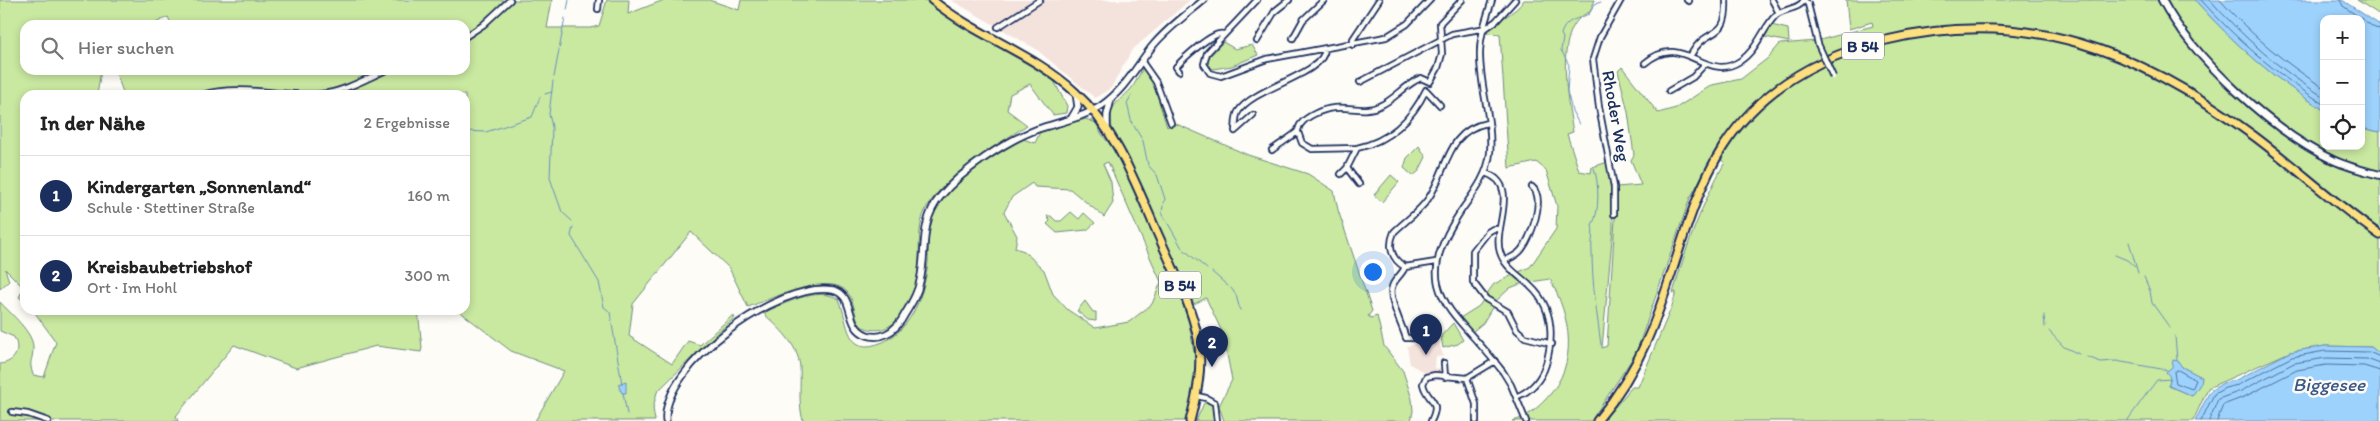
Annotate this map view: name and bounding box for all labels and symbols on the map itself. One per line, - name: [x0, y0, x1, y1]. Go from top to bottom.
- road number: B 54: [1842, 32, 1884, 59]
- street label: Rhoder Weg: [1597, 69, 1635, 164]
- your location: [1360, 259, 1386, 285]
- road number: B 54: [1159, 272, 1201, 298]
- pin: 1: [1410, 314, 1442, 355]
- pin: 2: [1196, 326, 1228, 367]
- water label: Biggesee: [2293, 373, 2366, 396]

